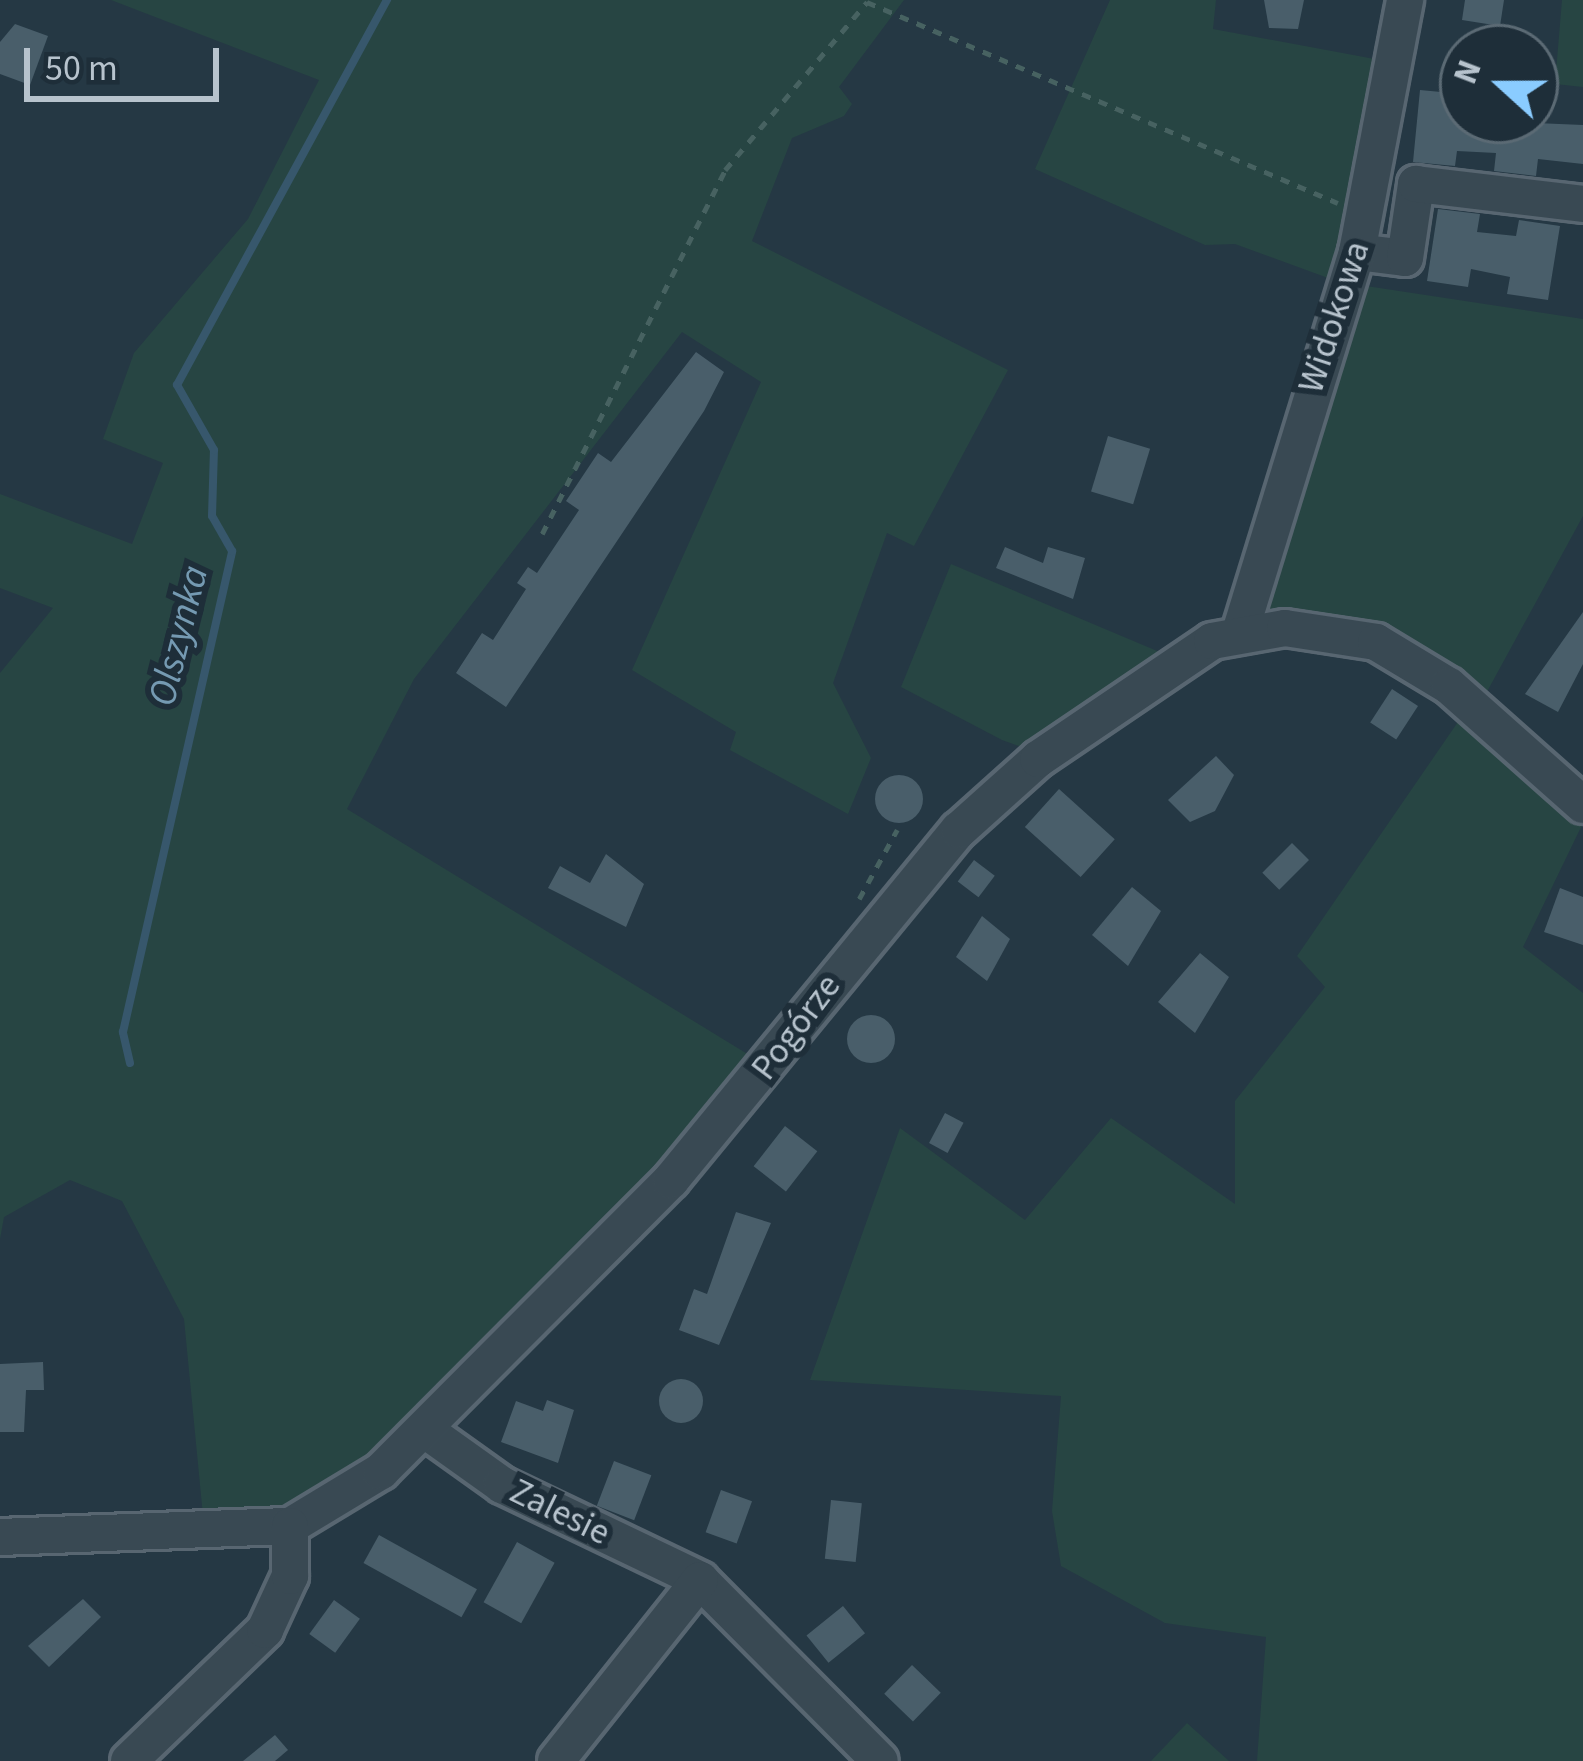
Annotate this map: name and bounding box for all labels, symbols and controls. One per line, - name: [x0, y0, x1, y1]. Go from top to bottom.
- scale bar: [30, 24, 225, 98]
- north arrow: [1439, 24, 1559, 144]
- text: 50 m: [45, 43, 118, 94]
- text: N: [1442, 53, 1494, 91]
- street label: Widokowa: [1289, 236, 1379, 398]
- water label: Olszynka: [139, 561, 219, 711]
- street label: Pogórze: [742, 966, 850, 1088]
- street label: Zalesie: [503, 1469, 617, 1555]

